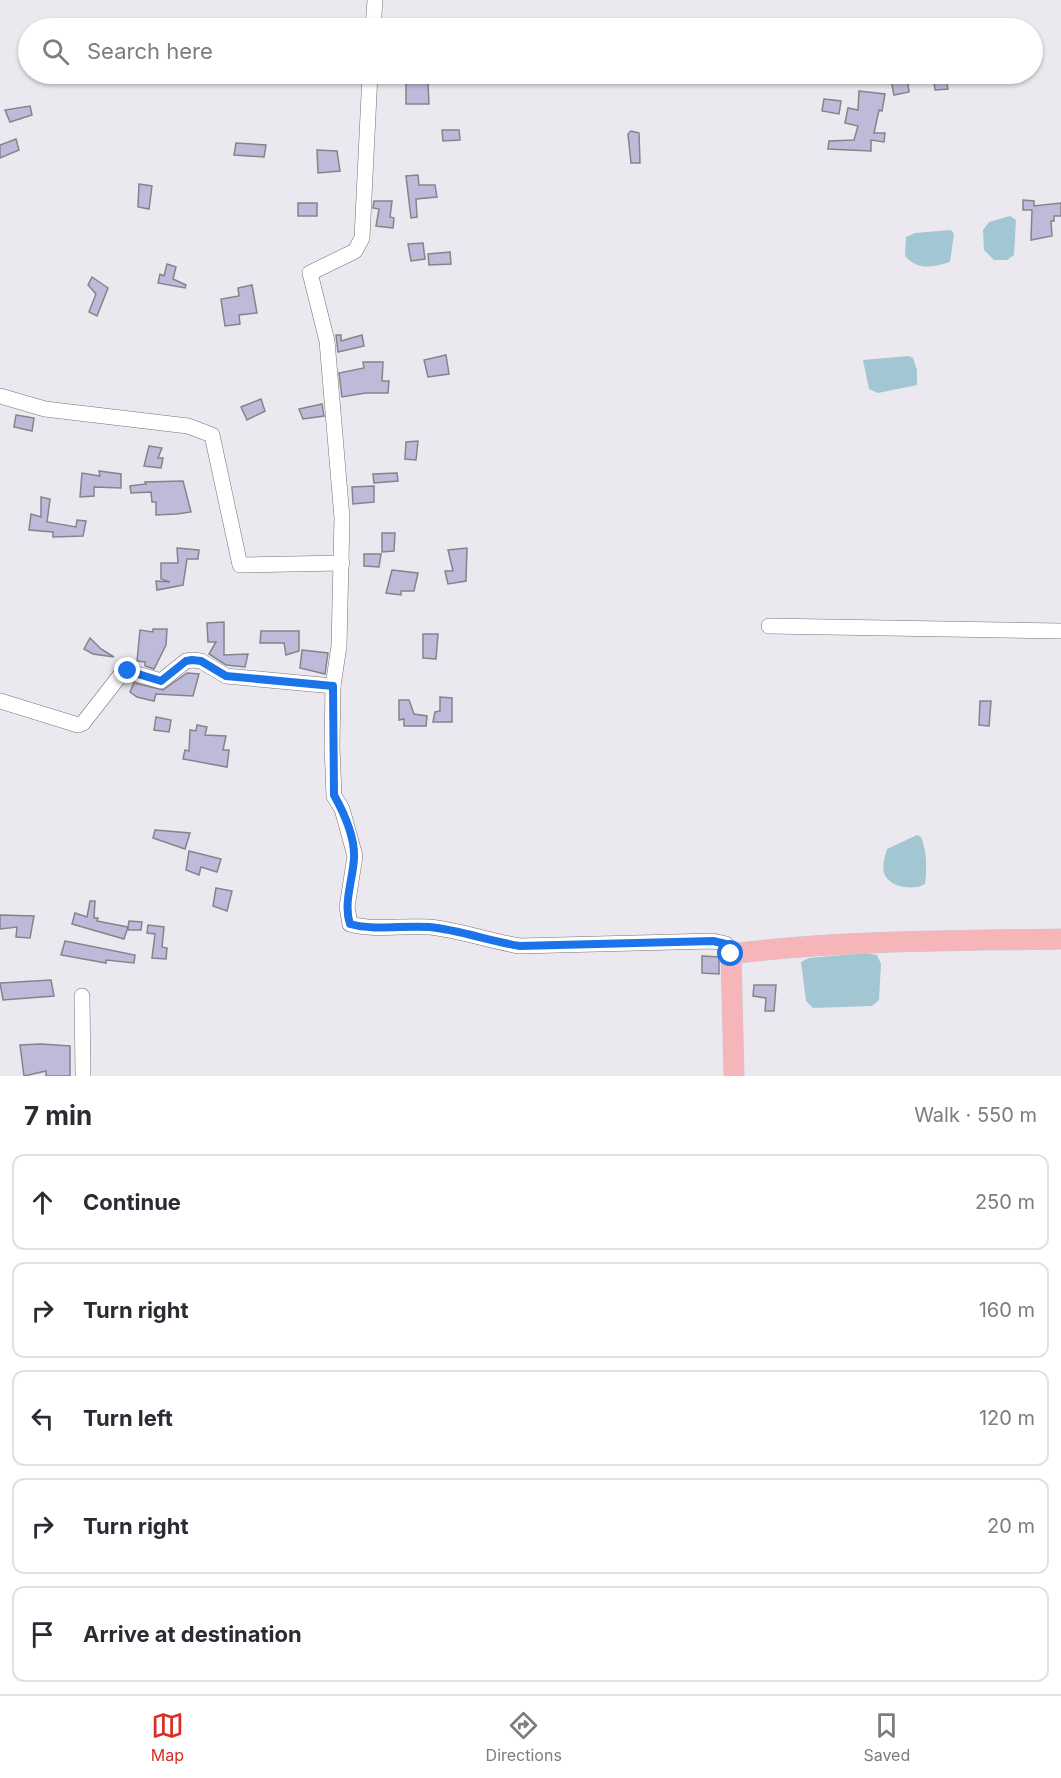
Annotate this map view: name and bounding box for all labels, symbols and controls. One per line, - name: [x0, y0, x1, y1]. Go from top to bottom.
- search box: [18, 18, 1043, 84]
- icon: search: [39, 35, 72, 68]
- text: Search here: [87, 38, 213, 64]
- route end: [114, 657, 140, 683]
- route start: [717, 940, 743, 966]
- text: 7 min: [24, 1100, 92, 1131]
- text: Walk · 550 m: [914, 1103, 1037, 1127]
- icon: ahead: [26, 1186, 59, 1219]
- text: Continue: [83, 1189, 181, 1215]
- text: 250 m: [975, 1190, 1035, 1214]
- icon: right: [26, 1294, 59, 1327]
- text: Turn right: [83, 1297, 189, 1323]
- text: 160 m: [979, 1298, 1035, 1322]
- icon: left: [26, 1402, 59, 1435]
- text: Turn left: [83, 1405, 173, 1431]
- text: 120 m: [979, 1406, 1035, 1430]
- icon: right: [26, 1510, 59, 1543]
- text: Turn right: [83, 1513, 189, 1539]
- text: 20 m: [987, 1514, 1035, 1538]
- icon: arrive: [26, 1618, 59, 1651]
- text: Arrive at destination: [83, 1621, 302, 1647]
- tab: Map: [151, 1709, 184, 1765]
- tab: Directions: [486, 1709, 562, 1765]
- tab: Saved: [863, 1709, 910, 1765]

